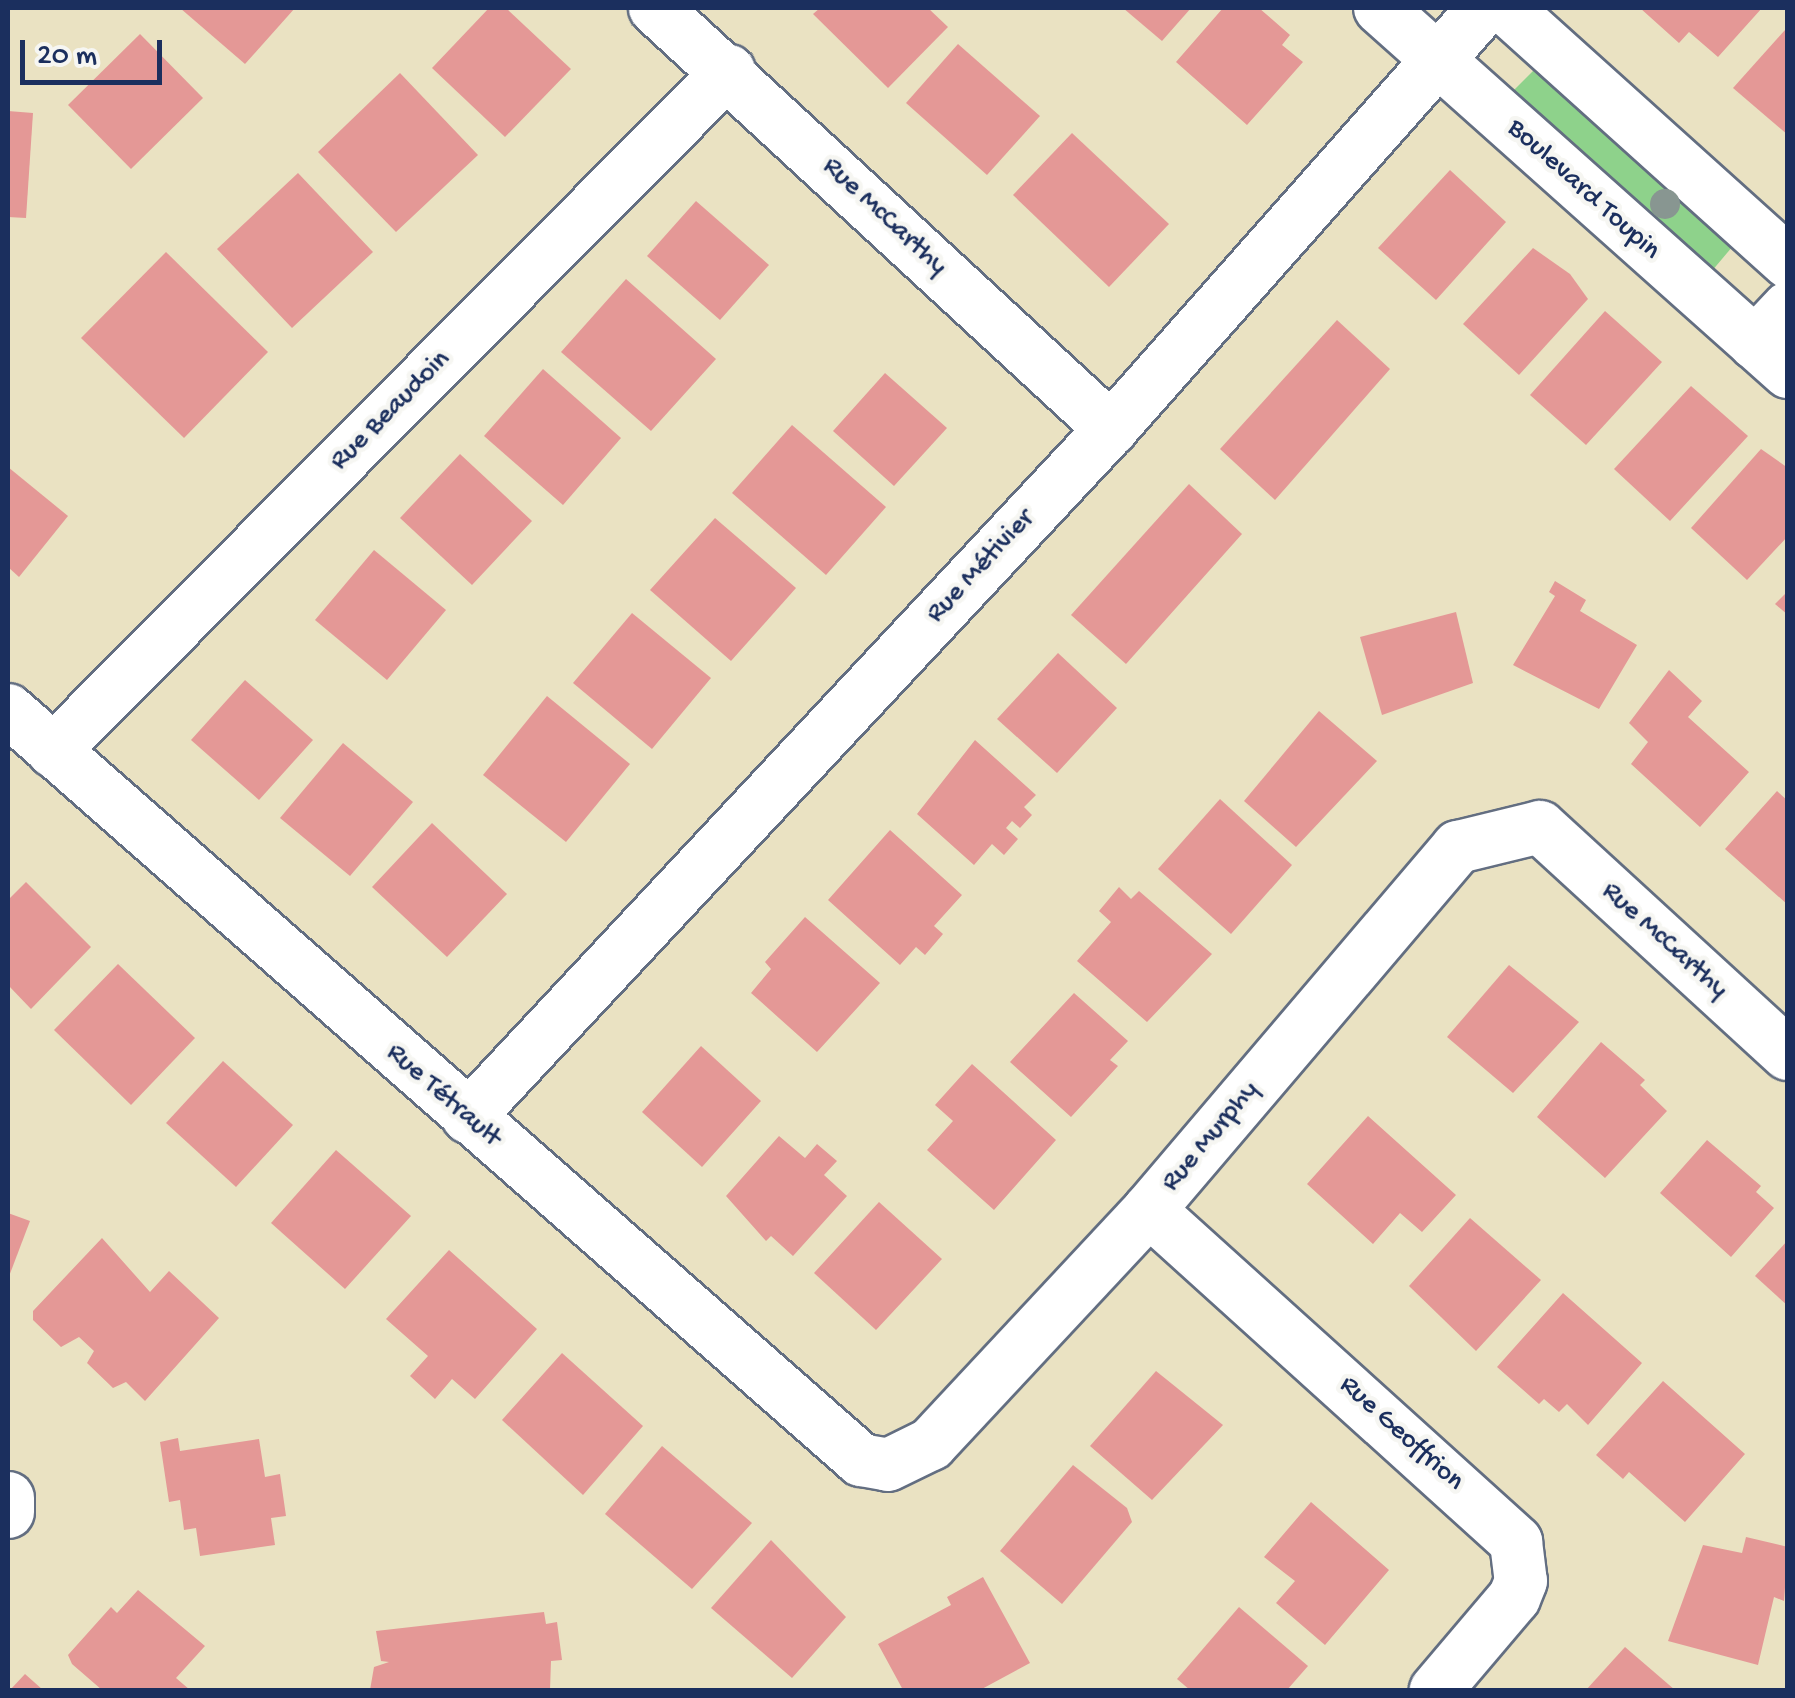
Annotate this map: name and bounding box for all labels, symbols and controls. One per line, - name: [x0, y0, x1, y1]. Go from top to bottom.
- scale bar: [25, 20, 168, 82]
- text: 20 m: [37, 40, 97, 75]
- street label: Boulevard Toupin: [1499, 112, 1667, 268]
- street label: Rue McCarthy: [815, 151, 953, 283]
- street label: Rue Beaudoin: [324, 344, 458, 478]
- street label: Rue Métivier: [920, 503, 1042, 631]
- street label: Rue McCarthy: [1594, 875, 1734, 1007]
- street label: Rue Tétrault: [378, 1037, 508, 1155]
- street label: Rue Murphy: [1155, 1075, 1267, 1199]
- street label: Rue Geoffrion: [1332, 1369, 1470, 1499]

